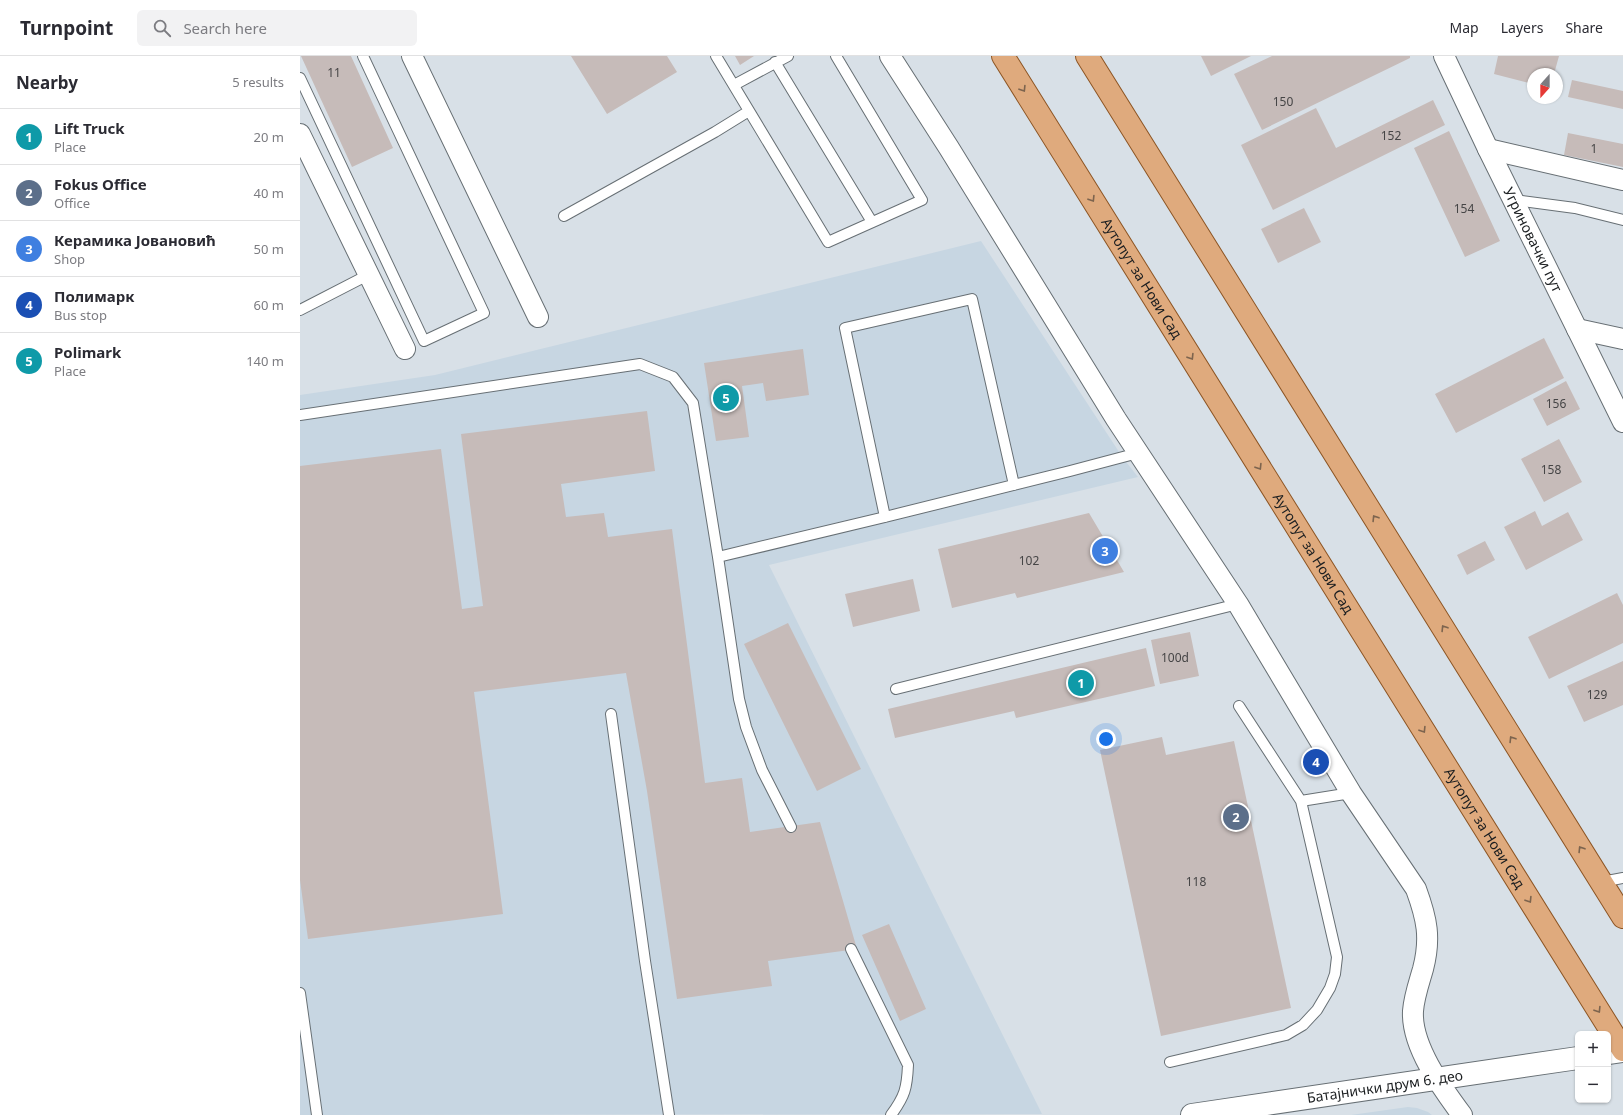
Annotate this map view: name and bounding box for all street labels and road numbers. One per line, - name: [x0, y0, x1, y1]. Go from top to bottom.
- street label: Угриновачки пут: [1499, 184, 1567, 295]
- street label: Аутопут за Нови Сад: [1097, 214, 1187, 342]
- street label: Аутопут за Нови Сад: [1269, 489, 1359, 617]
- street label: Аутопут за Нови Сад: [1440, 764, 1530, 892]
- street label: Батајнички друм 6. део: [1305, 1065, 1464, 1107]

